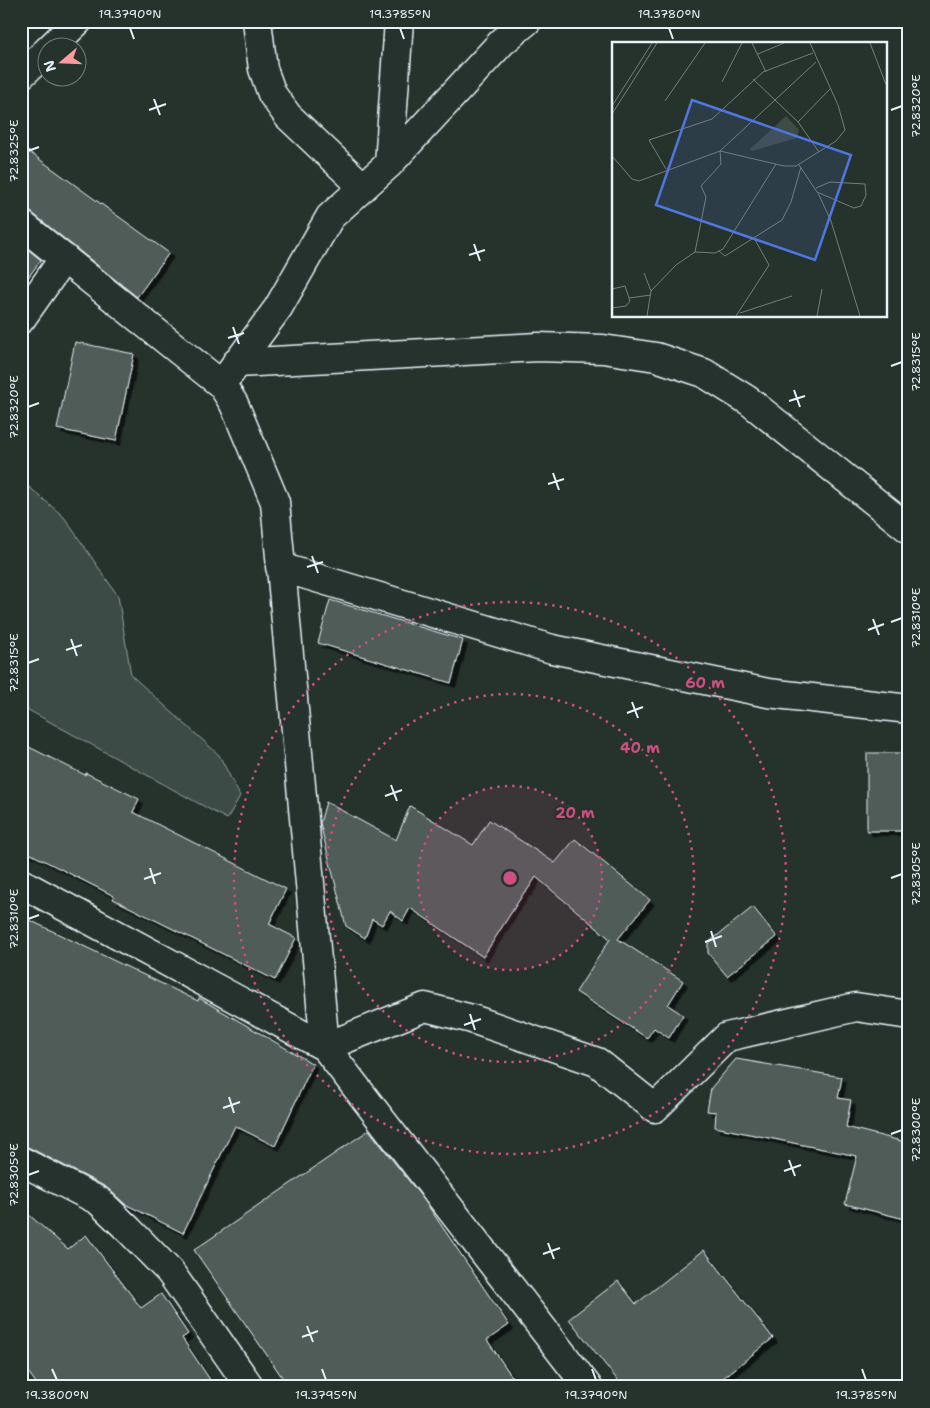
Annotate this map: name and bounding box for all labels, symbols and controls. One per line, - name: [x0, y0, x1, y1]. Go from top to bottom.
- text: 19.3790°N: [99, 6, 161, 22]
- text: 19.3785°N: [369, 6, 431, 22]
- text: 19.3780°N: [638, 6, 700, 22]
- north arrow: [38, 38, 88, 88]
- inset map: [612, 42, 888, 318]
- text: N: [39, 58, 60, 74]
- text: 72.8320°E: [908, 74, 924, 138]
- text: 72.8325°E: [6, 120, 22, 182]
- text: 72.8315°E: [908, 332, 924, 392]
- text: 72.8320°E: [6, 375, 22, 439]
- text: 72.8310°E: [908, 588, 924, 648]
- text: 72.8315°E: [6, 633, 22, 693]
- text: 60 m: [685, 673, 725, 693]
- text: 40 m: [620, 738, 660, 758]
- text: 20 m: [555, 803, 595, 823]
- text: 72.8305°E: [908, 842, 924, 906]
- centre of rings: [501, 869, 519, 887]
- text: 72.8310°E: [6, 889, 22, 949]
- text: 72.8300°E: [908, 1098, 924, 1162]
- text: 72.8305°E: [6, 1143, 22, 1207]
- text: 19.3800°N: [25, 1387, 89, 1403]
- text: 19.3795°N: [295, 1387, 357, 1403]
- text: 19.3790°N: [565, 1387, 627, 1403]
- text: 19.3785°N: [835, 1387, 897, 1403]

